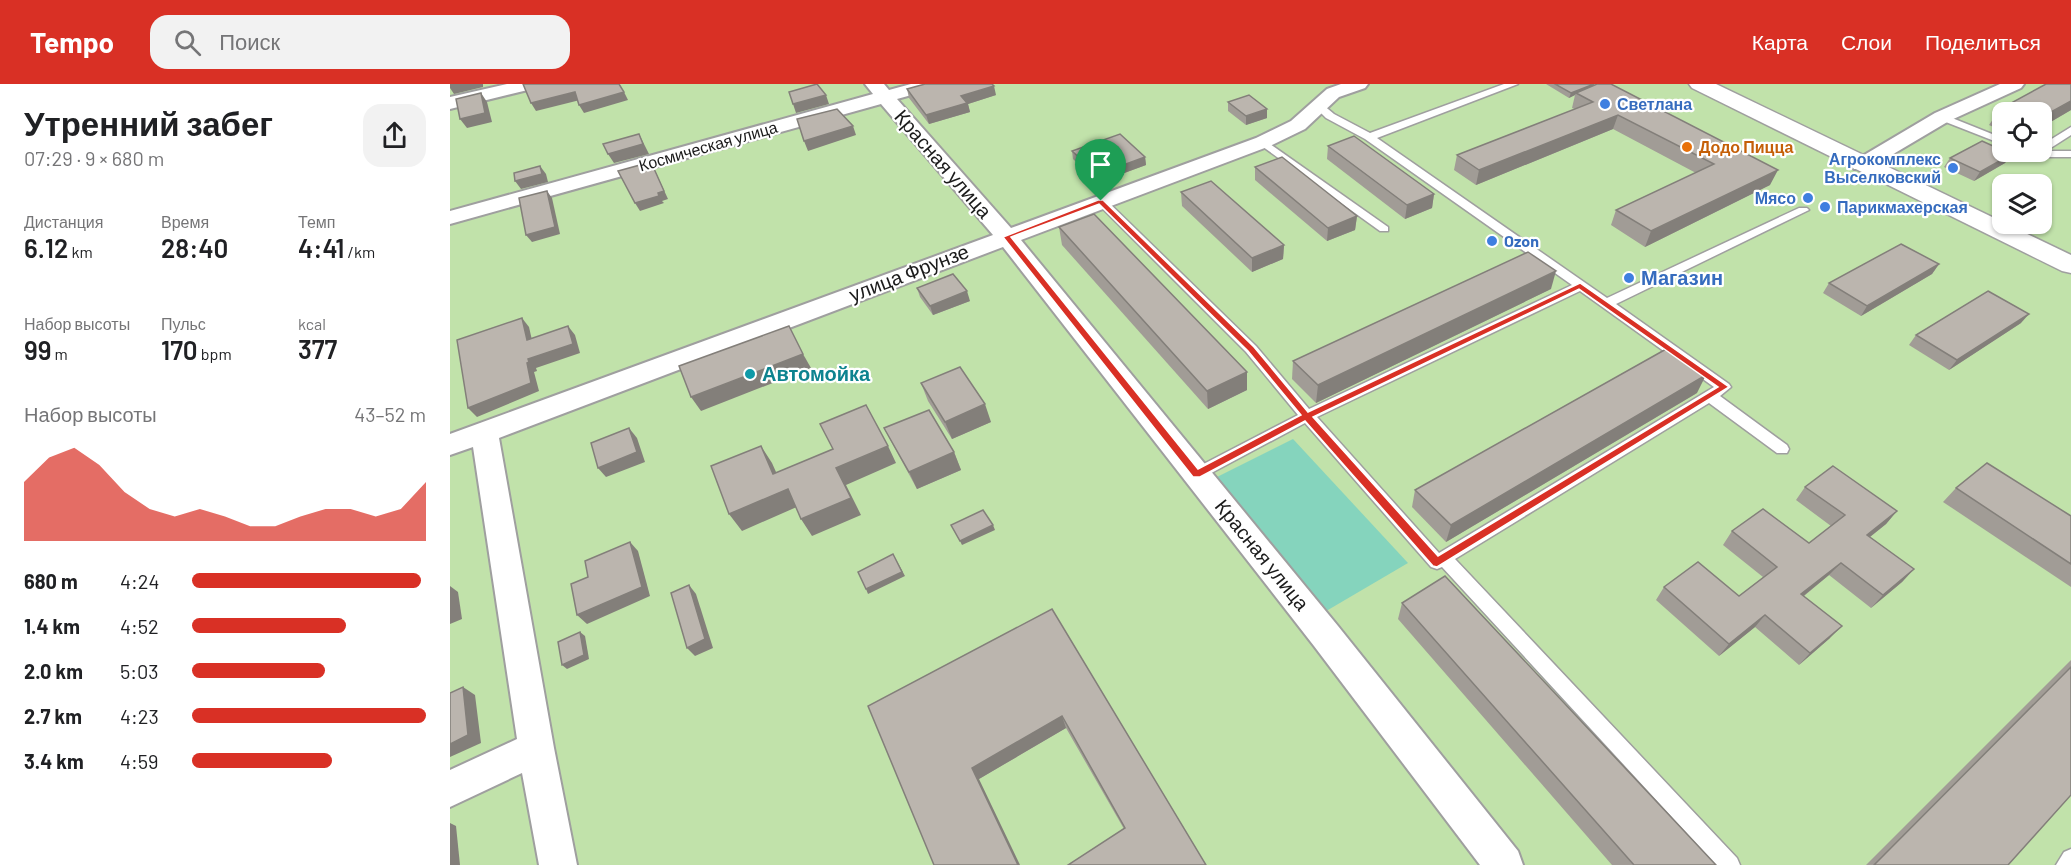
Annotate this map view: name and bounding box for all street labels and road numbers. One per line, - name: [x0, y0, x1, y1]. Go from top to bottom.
- street label: Красная улица: [890, 104, 998, 223]
- street label: Космическая улица: [636, 117, 780, 174]
- street label: улица Фрунзе: [845, 238, 972, 306]
- street label: Красная улица: [1211, 494, 1315, 615]

